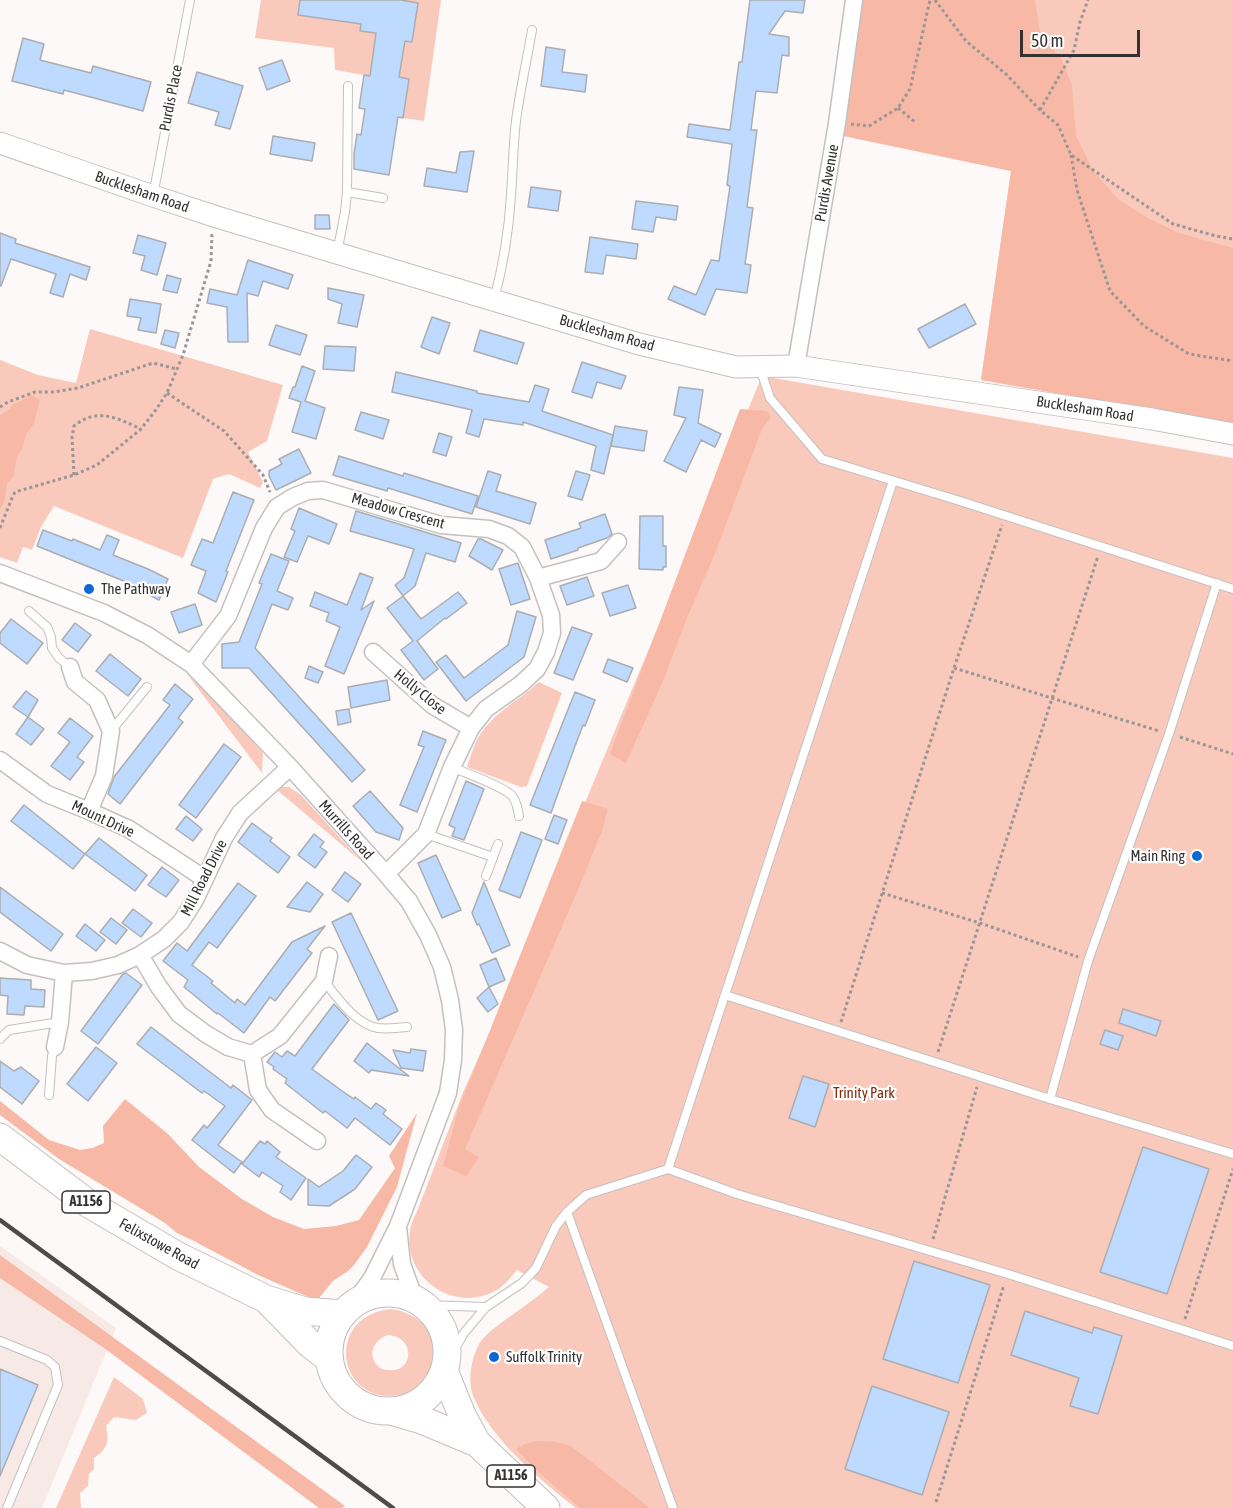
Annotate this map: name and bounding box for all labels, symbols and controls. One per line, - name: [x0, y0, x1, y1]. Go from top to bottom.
- scale bar: [1023, 18, 1143, 56]
- text: 50 m: [1031, 30, 1063, 51]
- street label: Purdis Place: [156, 63, 186, 133]
- street label: Purdis Avenue: [811, 143, 843, 223]
- street label: Bucklesham Road: [93, 168, 191, 216]
- street label: Bucklesham Road: [557, 311, 657, 355]
- street label: Bucklesham Road: [1035, 392, 1135, 426]
- street label: Meadow Crescent: [349, 489, 447, 533]
- place label: The Pathway: [101, 580, 171, 598]
- marker: The Pathway: [82, 582, 96, 596]
- street label: Holly Close: [390, 666, 450, 718]
- street label: Mount Drive: [69, 797, 137, 841]
- street label: Murrills Road: [315, 797, 377, 863]
- street label: Mill Road Drive: [177, 837, 231, 919]
- place label: Main Ring: [1131, 847, 1185, 865]
- marker: Main Ring: [1190, 849, 1204, 863]
- park label: Trinity Park: [833, 1084, 895, 1102]
- road number: A1156: [62, 1191, 110, 1213]
- street label: Felixstowe Road: [116, 1215, 202, 1273]
- place label: Suffolk Trinity: [506, 1348, 582, 1366]
- marker: Suffolk Trinity: [487, 1350, 501, 1364]
- road number: A1156: [487, 1465, 535, 1487]

